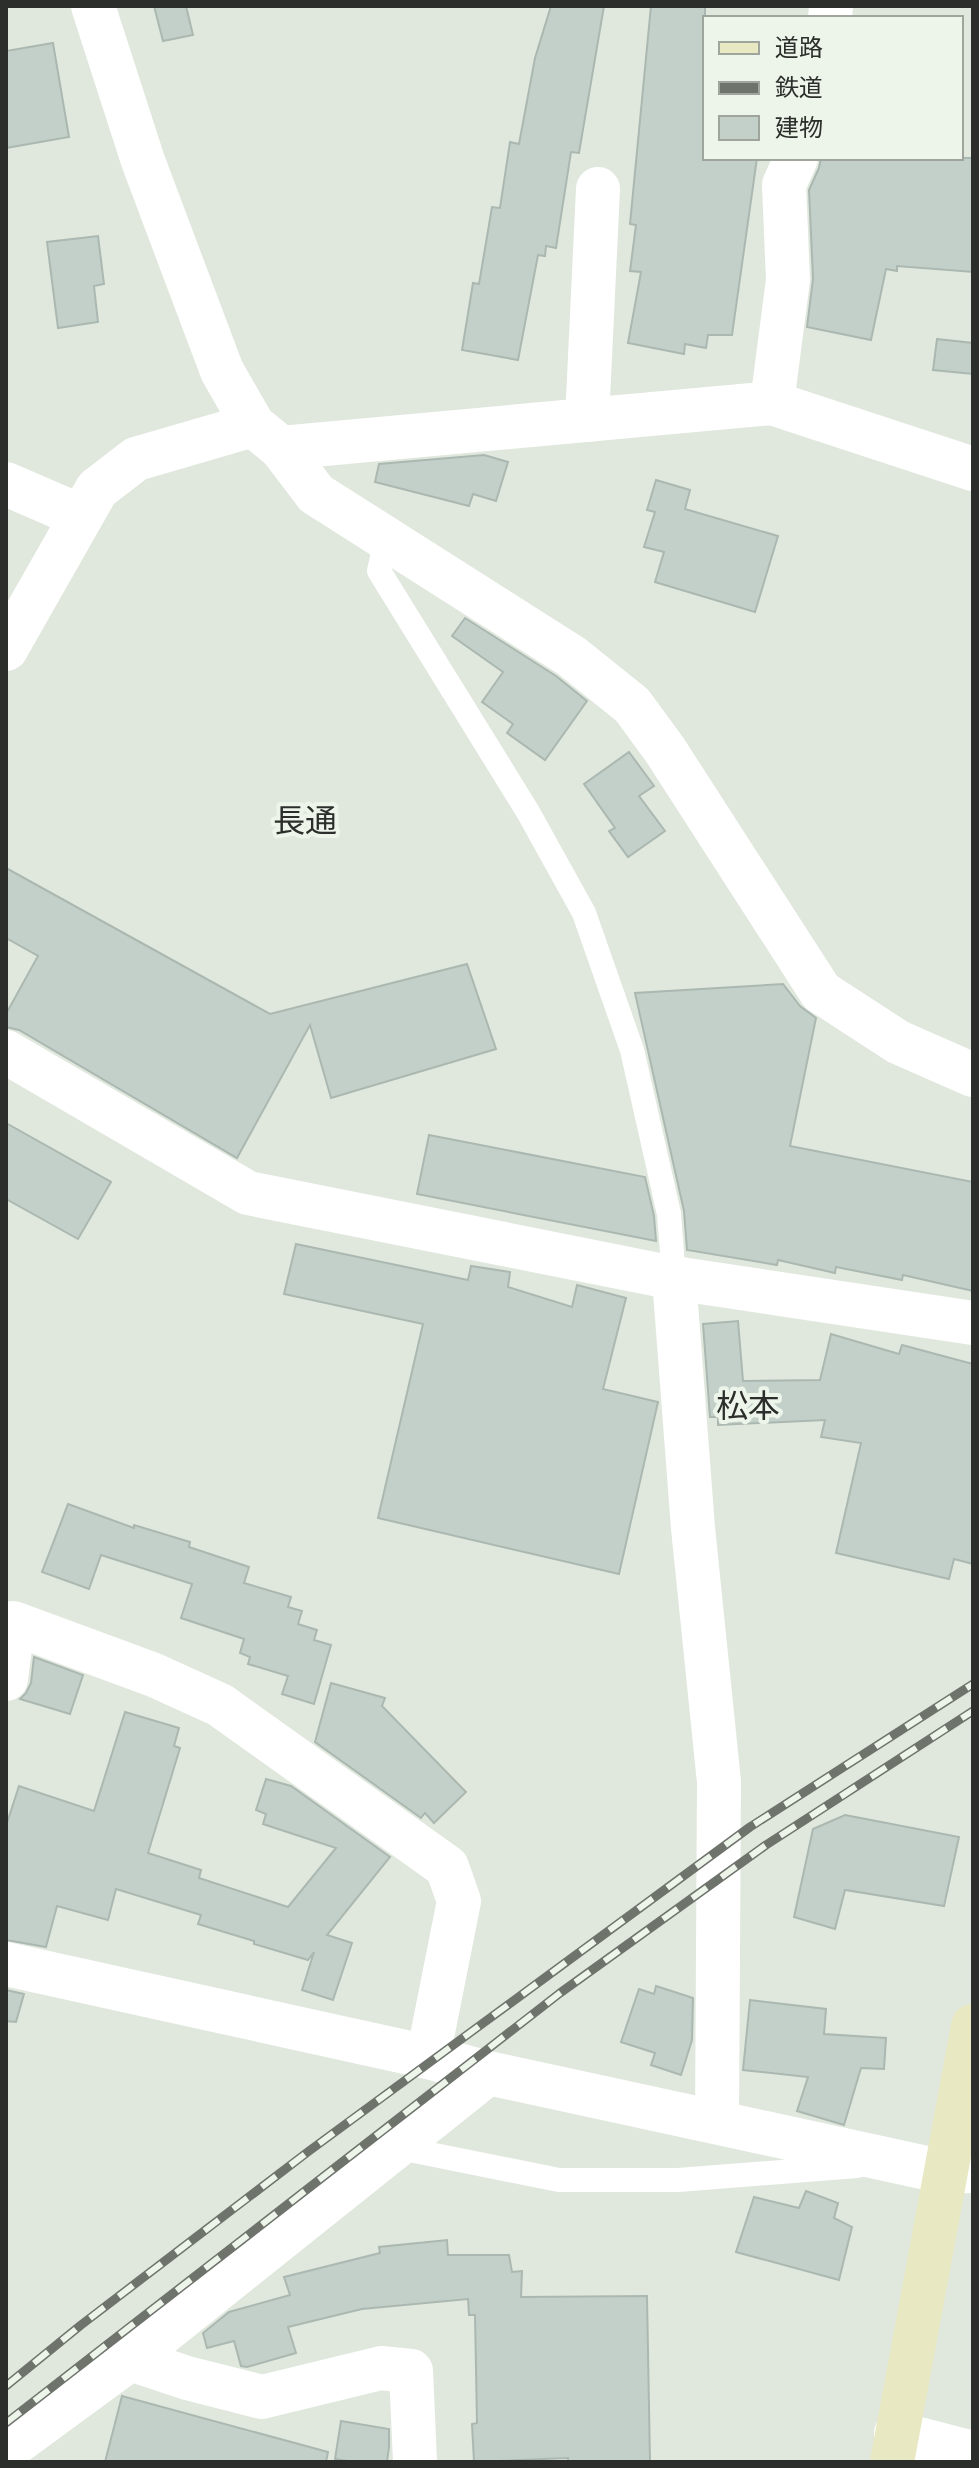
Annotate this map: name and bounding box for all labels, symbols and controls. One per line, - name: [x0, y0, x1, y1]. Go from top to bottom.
- legend: [703, 16, 963, 160]
- text: 道路: [775, 33, 823, 62]
- text: 鉄道: [775, 73, 823, 102]
- text: 建物: [775, 113, 823, 142]
- district label: 長通: [273, 802, 337, 840]
- district label: 松本: [716, 1387, 780, 1425]

